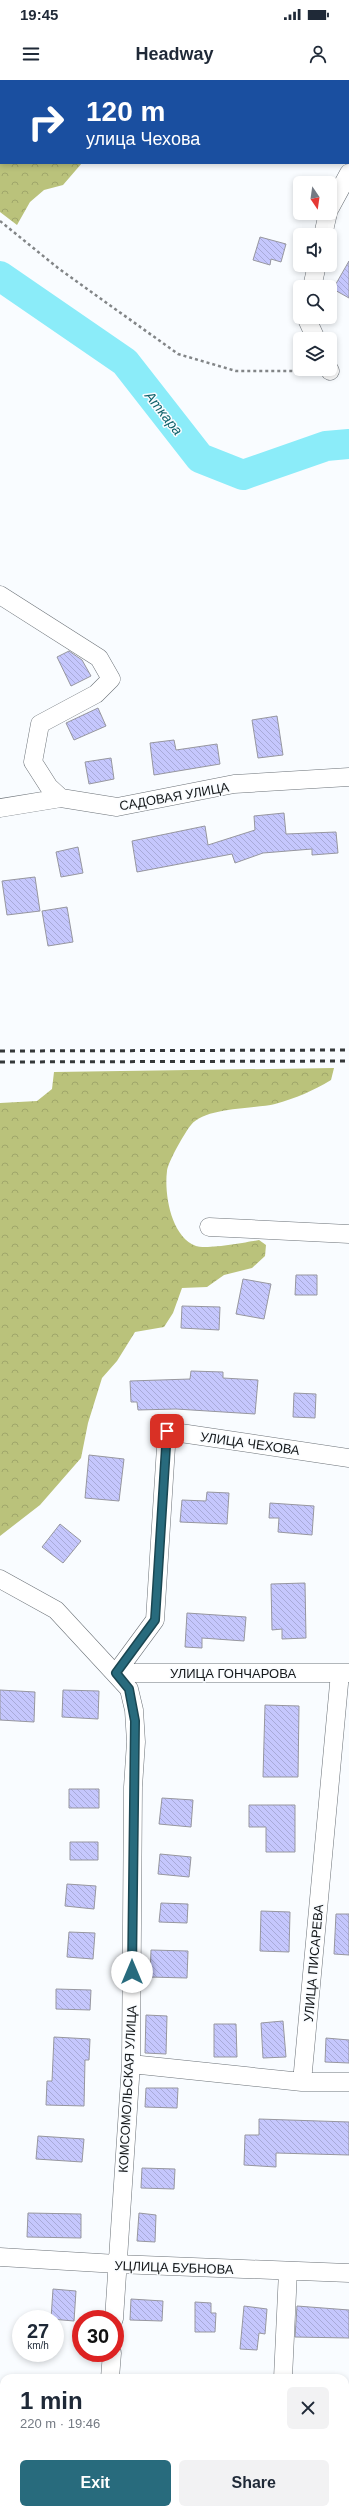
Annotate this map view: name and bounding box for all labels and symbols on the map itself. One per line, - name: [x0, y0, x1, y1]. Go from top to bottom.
- north arrow: [293, 176, 337, 220]
- water label: Аткара: [141, 387, 186, 438]
- street label: САДОВАЯ УЛИЦА: [118, 779, 230, 814]
- pin: [150, 1414, 184, 1448]
- street label: УЛИЦА ЧЕХОВА: [199, 1429, 301, 1458]
- street label: УЛИЦА ГОНЧАРОВА: [170, 1666, 296, 1681]
- street label: УЛИЦА ПИСАРЕВА: [301, 1903, 326, 2023]
- position arrow: [111, 1951, 153, 1993]
- street label: КОМСОМОЛЬСКАЯ УЛИЦА: [116, 2005, 139, 2173]
- street label: УЦЛИЦА БУБНОВА: [114, 2258, 234, 2277]
- speed limit sign: 30: [72, 2310, 124, 2362]

